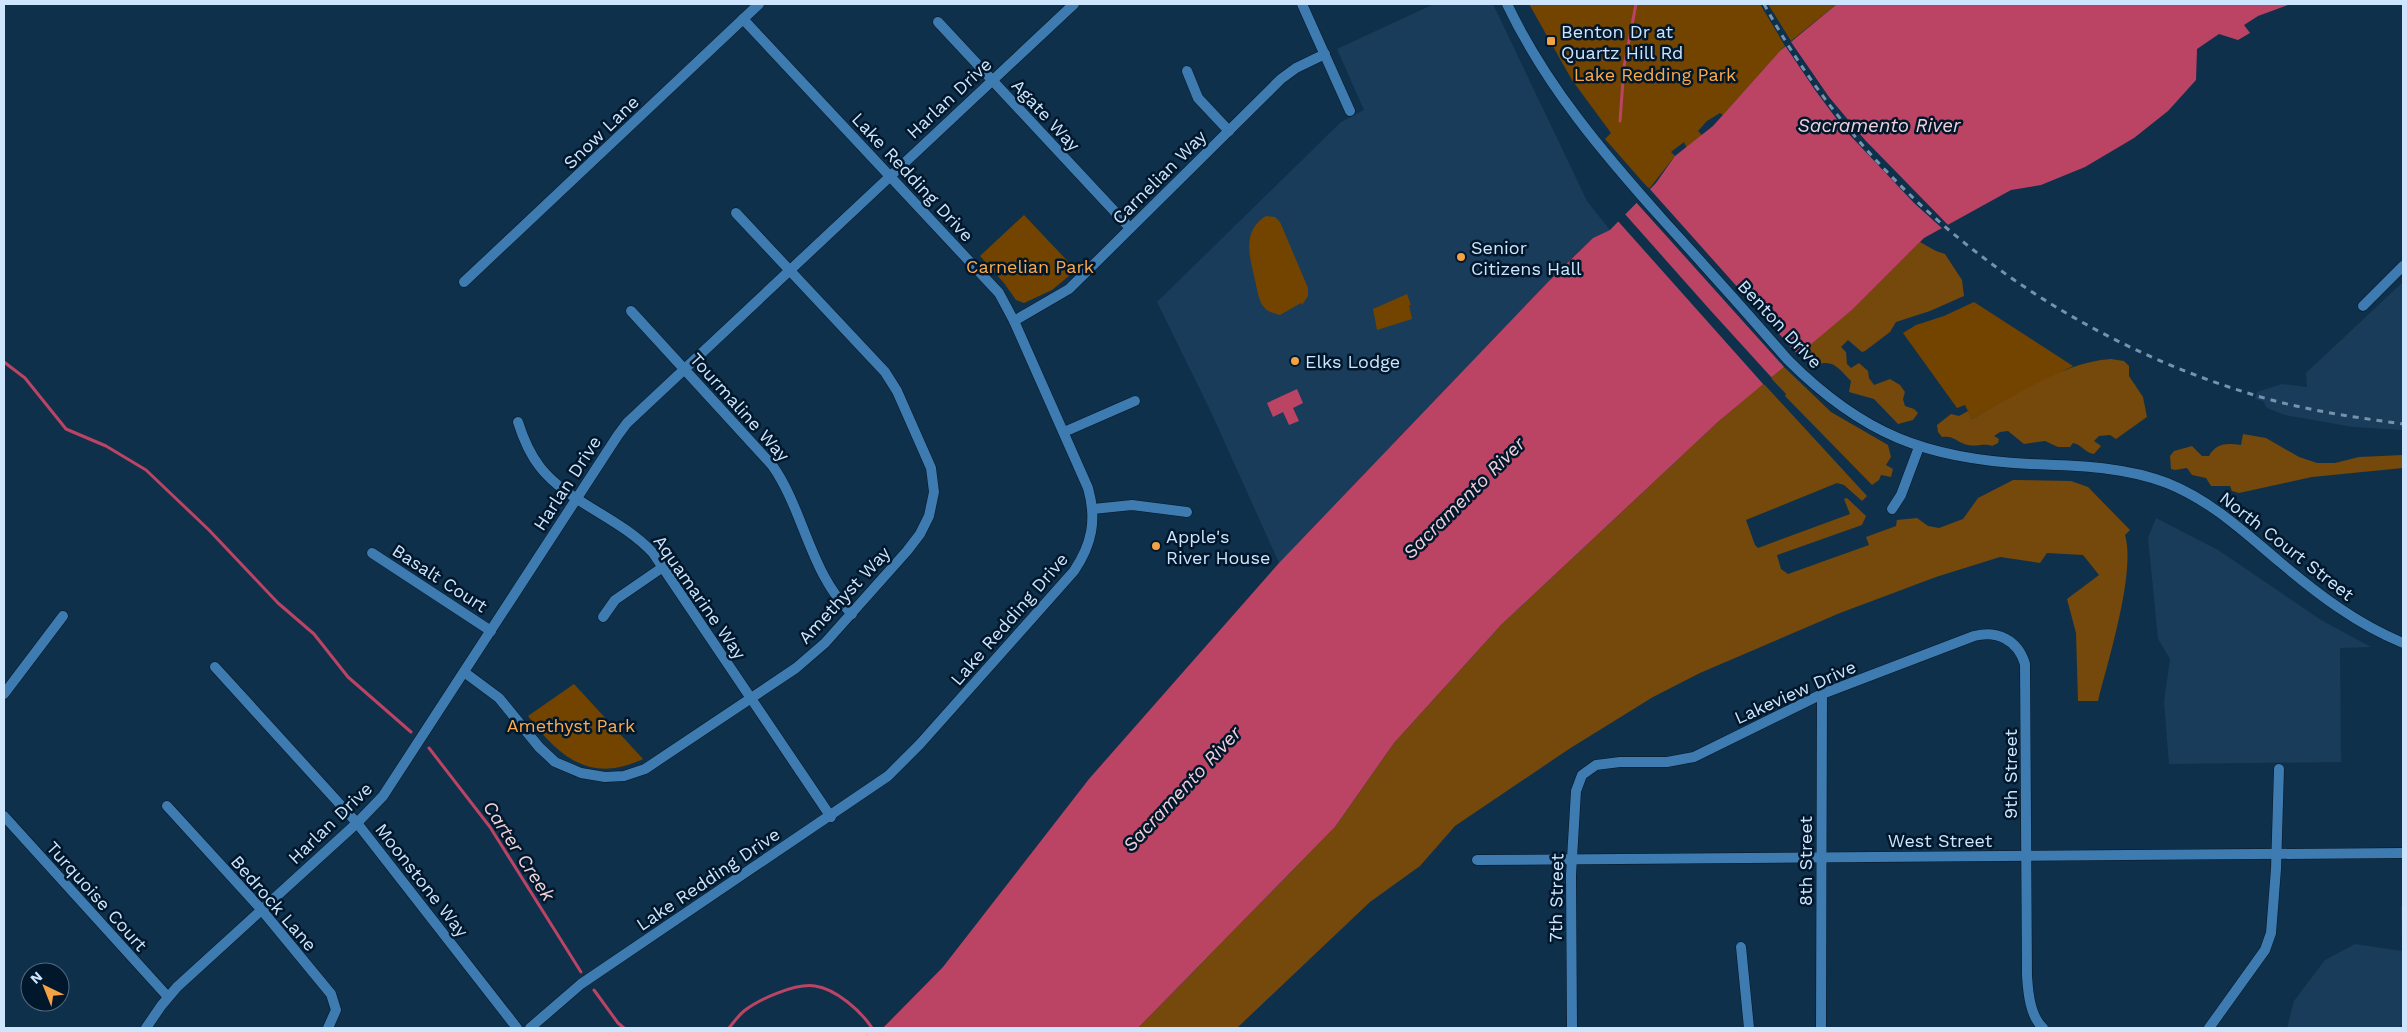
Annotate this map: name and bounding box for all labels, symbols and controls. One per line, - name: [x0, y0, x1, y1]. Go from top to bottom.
- place label: Benton Dr at Quartz Hill Rd: [1561, 21, 1683, 63]
- marker: Benton Dr at Quartz Hill Rd: [1545, 35, 1557, 47]
- street label: Harlan Drive: [902, 53, 996, 143]
- park label: Lake Redding Park: [1574, 64, 1736, 85]
- street label: Agate Way: [1007, 75, 1085, 156]
- street label: Snow Lane: [559, 91, 643, 173]
- street label: Lake Redding Drive: [848, 108, 978, 246]
- water label: Sacramento River: [1798, 114, 1961, 137]
- street label: Carnelian Way: [1108, 125, 1211, 228]
- place label: Senior Citizens Hall: [1471, 237, 1582, 279]
- marker: Senior Citizens Hall: [1455, 251, 1467, 263]
- park label: Carnelian Park: [966, 256, 1094, 277]
- street label: Benton Drive: [1734, 275, 1826, 373]
- street label: Tourmaline Way: [686, 348, 795, 466]
- place label: Elks Lodge: [1305, 351, 1400, 372]
- marker: Elks Lodge: [1289, 355, 1301, 367]
- street label: Harlan Drive: [529, 432, 605, 534]
- water label: Sacramento River: [1398, 432, 1530, 564]
- street label: North Court Street: [2216, 487, 2359, 605]
- place label: Apple's River House: [1166, 526, 1270, 568]
- street label: Aquamarine Way: [649, 531, 751, 664]
- street label: Basalt Court: [389, 539, 492, 617]
- marker: Apple's River House: [1150, 540, 1162, 552]
- street label: Amethyst Way: [794, 542, 895, 648]
- street label: Lake Redding Drive: [946, 549, 1072, 689]
- street label: Lakeview Drive: [1731, 656, 1859, 728]
- park label: Amethyst Park: [507, 715, 635, 736]
- water label: Sacramento River: [1118, 721, 1246, 856]
- street label: 9th Street: [2000, 728, 2021, 819]
- street label: Harlan Drive: [284, 778, 376, 868]
- water label: Carter Creek: [478, 797, 560, 906]
- street label: 8th Street: [1795, 815, 1816, 906]
- street label: Moonstone Way: [371, 819, 473, 942]
- street label: Lake Redding Drive: [632, 823, 784, 935]
- street label: West Street: [1888, 830, 1993, 851]
- street label: Turquoise Court: [42, 837, 152, 956]
- street label: Bedrock Lane: [227, 851, 321, 955]
- street label: 7th Street: [1545, 853, 1567, 943]
- north arrow: [20, 962, 70, 1012]
- text: N: [27, 968, 45, 987]

